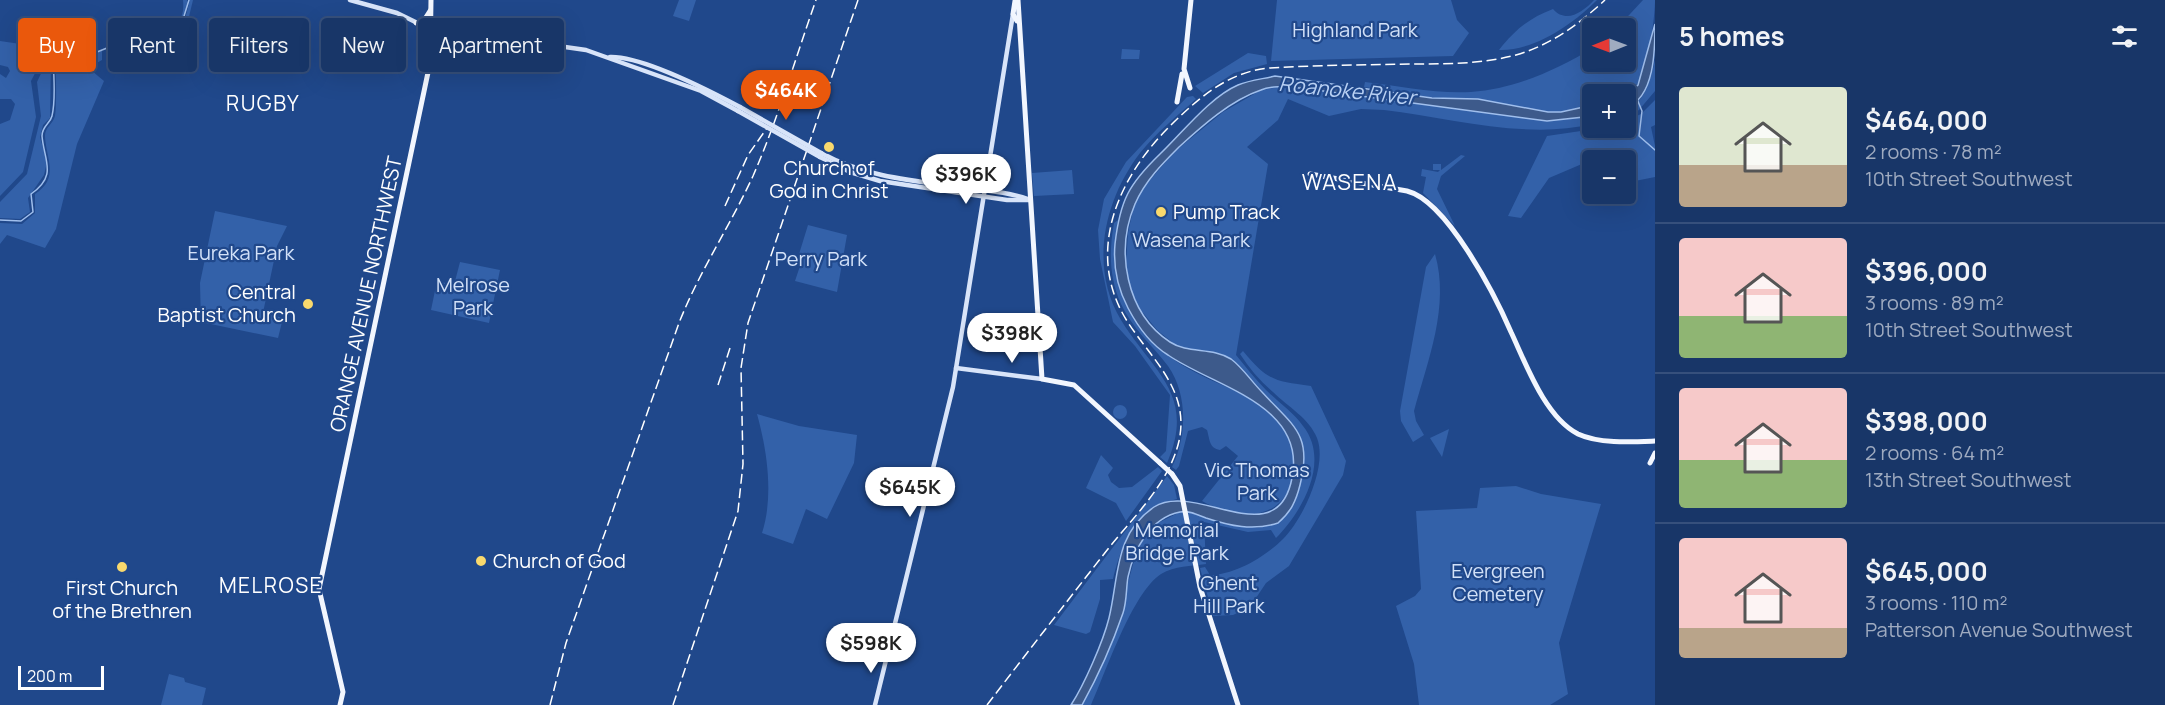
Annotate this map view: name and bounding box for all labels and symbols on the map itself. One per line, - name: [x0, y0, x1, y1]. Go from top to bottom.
- park label: Highland Park: [1292, 16, 1419, 43]
- north arrow: [1582, 18, 1636, 72]
- water label: Roanoke River: [1277, 69, 1419, 111]
- pin: $464K: [744, 70, 828, 121]
- district label: RUGBY: [226, 89, 300, 117]
- marker: Church of God in Christ: [822, 140, 836, 154]
- street label: ORANGE AVENUE NORTHWEST: [323, 154, 408, 434]
- place label: Church of God in Christ: [770, 154, 888, 204]
- pin: $396K: [924, 154, 1008, 205]
- district label: WASENA: [1302, 167, 1398, 197]
- place label: Pump Track: [1173, 198, 1281, 225]
- marker: Pump Track: [1154, 205, 1168, 219]
- park label: Wasena Park: [1132, 226, 1251, 253]
- park label: Eureka Park: [188, 239, 296, 266]
- park label: Perry Park: [775, 245, 868, 272]
- park label: Melrose Park: [436, 271, 510, 321]
- place label: Central Baptist Church: [158, 278, 296, 328]
- marker: Central Baptist Church: [301, 297, 315, 311]
- pin: $398K: [970, 313, 1054, 364]
- park label: Vic Thomas Park: [1204, 456, 1310, 506]
- pin: $645K: [868, 467, 952, 518]
- park label: Memorial Bridge Park: [1125, 516, 1230, 566]
- place label: Church of God: [493, 547, 626, 574]
- marker: Church of God: [474, 554, 488, 568]
- park label: Evergreen Cemetery: [1451, 557, 1545, 607]
- marker: First Church of the Brethren: [115, 560, 129, 574]
- park label: Ghent Hill Park: [1193, 569, 1266, 619]
- district label: MELROSE: [219, 571, 323, 599]
- place label: First Church of the Brethren: [52, 574, 192, 624]
- pin: $598K: [829, 623, 913, 674]
- scale bar: [18, 663, 104, 690]

